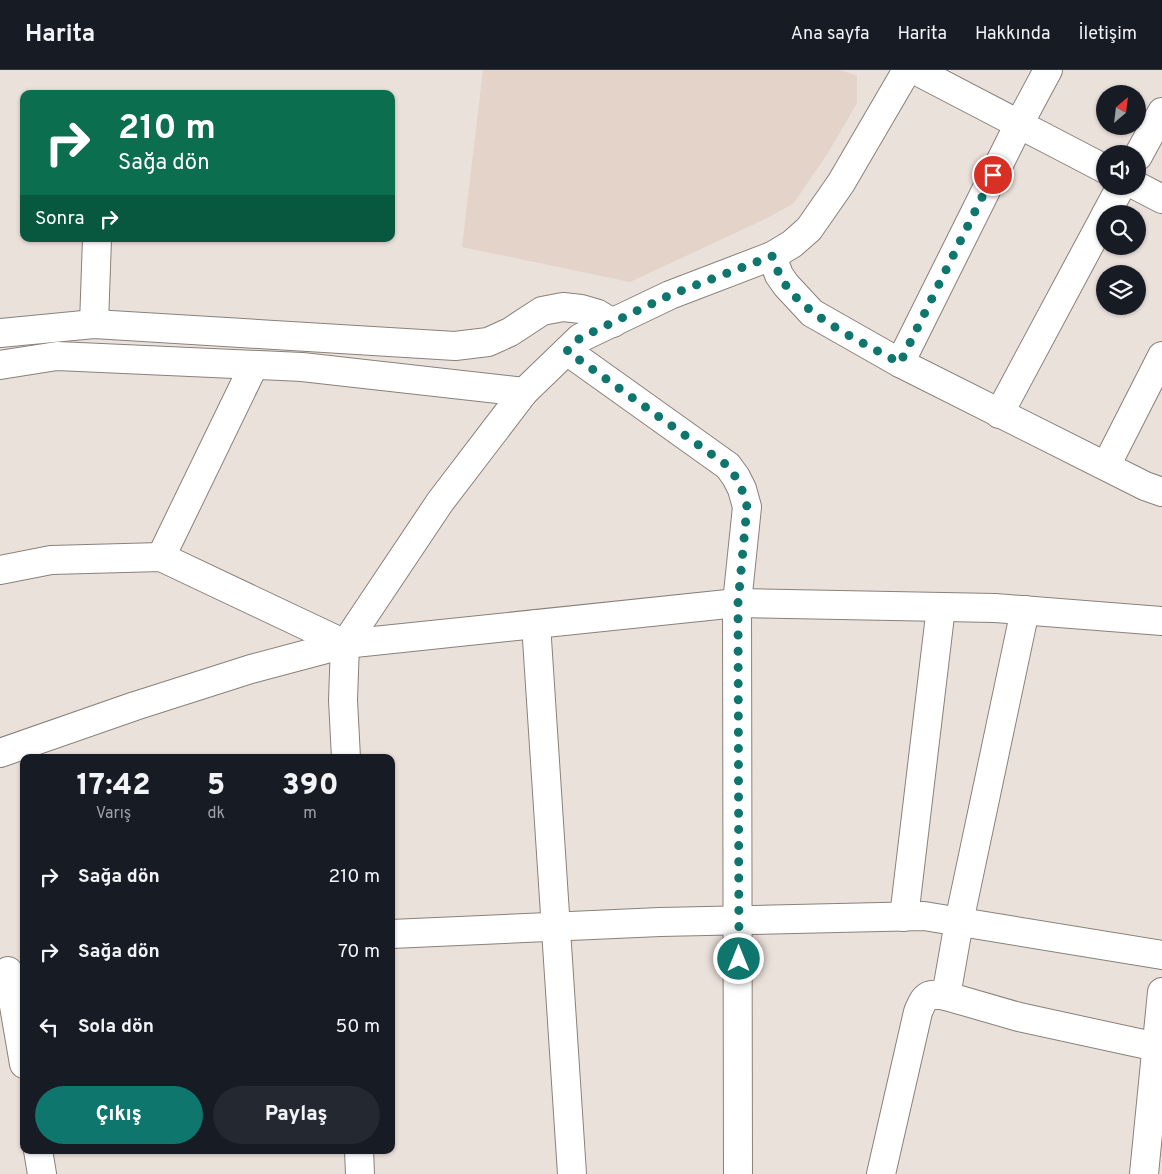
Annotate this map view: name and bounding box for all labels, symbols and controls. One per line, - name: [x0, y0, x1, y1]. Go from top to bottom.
- text: Harita: [25, 20, 95, 50]
- text: Ana sayfa: [791, 23, 870, 46]
- text: Harita: [898, 23, 947, 46]
- text: Hakkında: [975, 23, 1050, 46]
- text: İletişim: [1078, 23, 1137, 46]
- north arrow: [1096, 85, 1146, 135]
- map controls: [1096, 85, 1146, 315]
- text: 210 m: [118, 107, 216, 151]
- icon: right: [35, 110, 100, 175]
- button: sound: [1096, 145, 1146, 195]
- text: Sağa dön: [118, 150, 210, 177]
- pin: [972, 154, 1014, 196]
- icon: arrive: [979, 161, 1007, 189]
- icon: right: [95, 205, 123, 233]
- button: search: [1096, 205, 1146, 255]
- text: Sonra: [35, 207, 85, 231]
- button: layers: [1096, 265, 1146, 315]
- text: 17:42: [76, 768, 151, 805]
- text: 5: [207, 768, 225, 805]
- text: 390: [282, 768, 339, 805]
- text: Varış: [96, 804, 131, 824]
- text: dk: [207, 804, 225, 824]
- text: m: [303, 804, 317, 824]
- icon: right: [35, 863, 63, 891]
- text: Sağa dön: [78, 865, 160, 889]
- text: 210 m: [329, 865, 380, 889]
- position arrow: [712, 932, 764, 984]
- icon: right: [35, 938, 63, 966]
- text: Sağa dön: [78, 940, 160, 964]
- text: 70 m: [338, 940, 380, 964]
- icon: left: [35, 1013, 63, 1041]
- text: Sola dön: [78, 1015, 154, 1039]
- text: 50 m: [335, 1015, 380, 1039]
- button: Çıkış: [35, 1086, 203, 1144]
- button: Paylaş: [213, 1086, 380, 1144]

